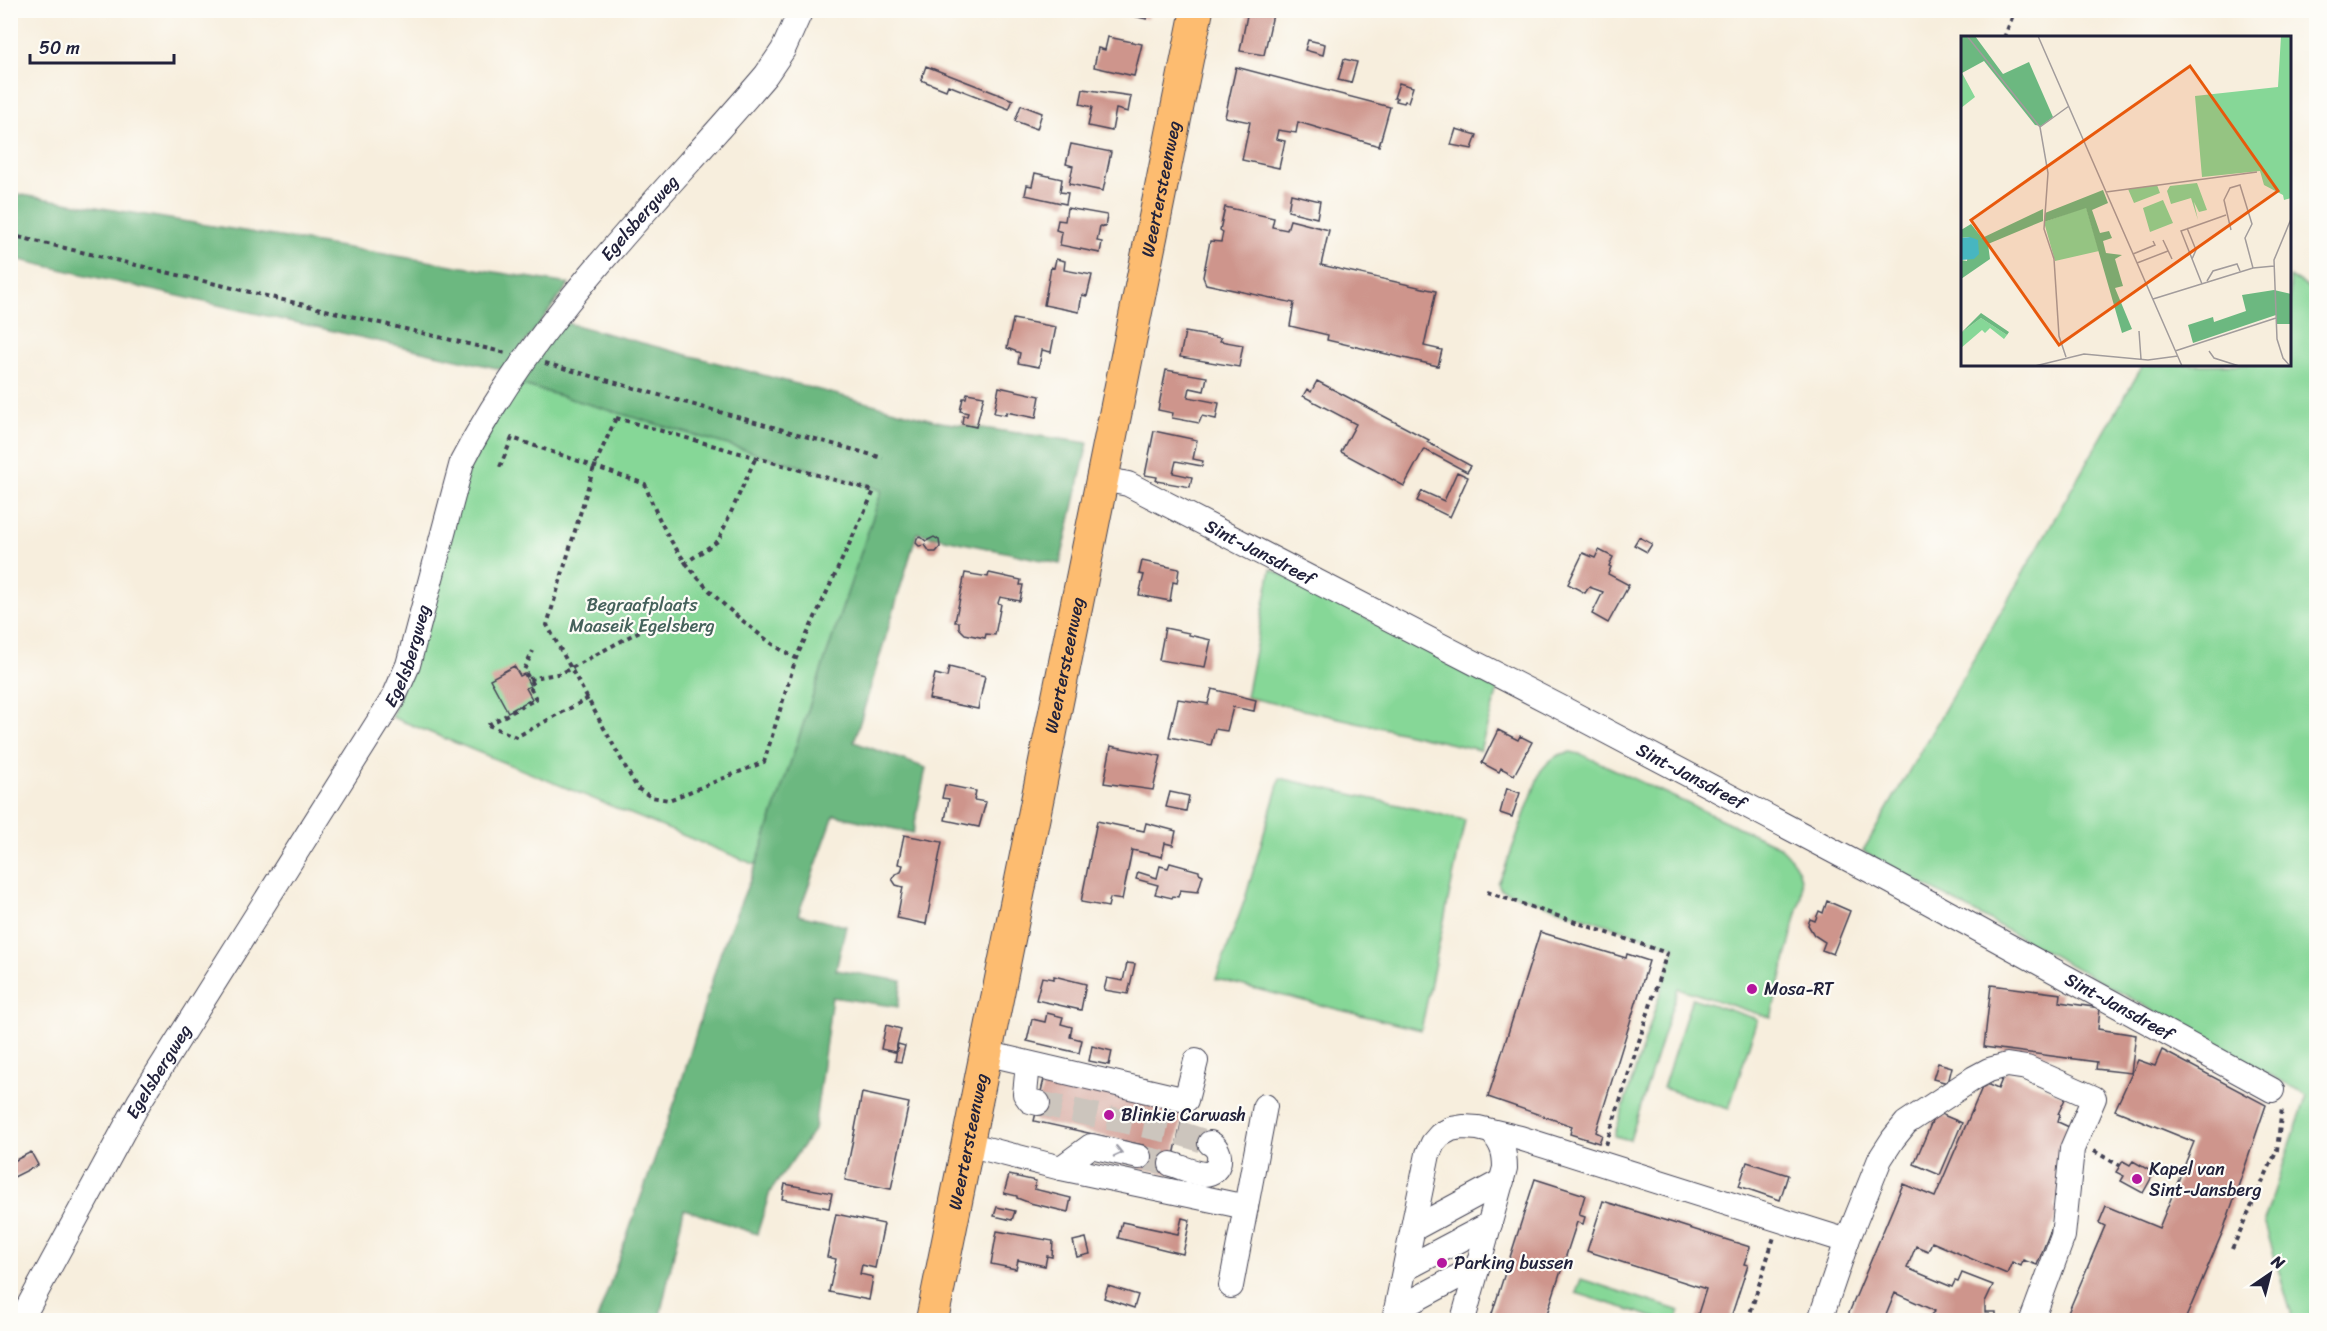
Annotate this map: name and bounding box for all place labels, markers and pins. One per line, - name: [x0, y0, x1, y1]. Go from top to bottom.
- place label: Mosa-RT: [1764, 973, 1834, 1005]
- marker: Mosa-RT: [1745, 982, 1759, 996]
- place label: Blinkie Carwash: [1121, 1099, 1246, 1131]
- marker: Blinkie Carwash: [1102, 1108, 1116, 1122]
- place label: Kapel van Sint-Jansberg: [2149, 1153, 2261, 1206]
- marker: Kapel van Sint-Jansberg: [2130, 1172, 2144, 1186]
- place label: Parking bussen: [1454, 1247, 1574, 1279]
- marker: Parking bussen: [1435, 1256, 1449, 1270]

